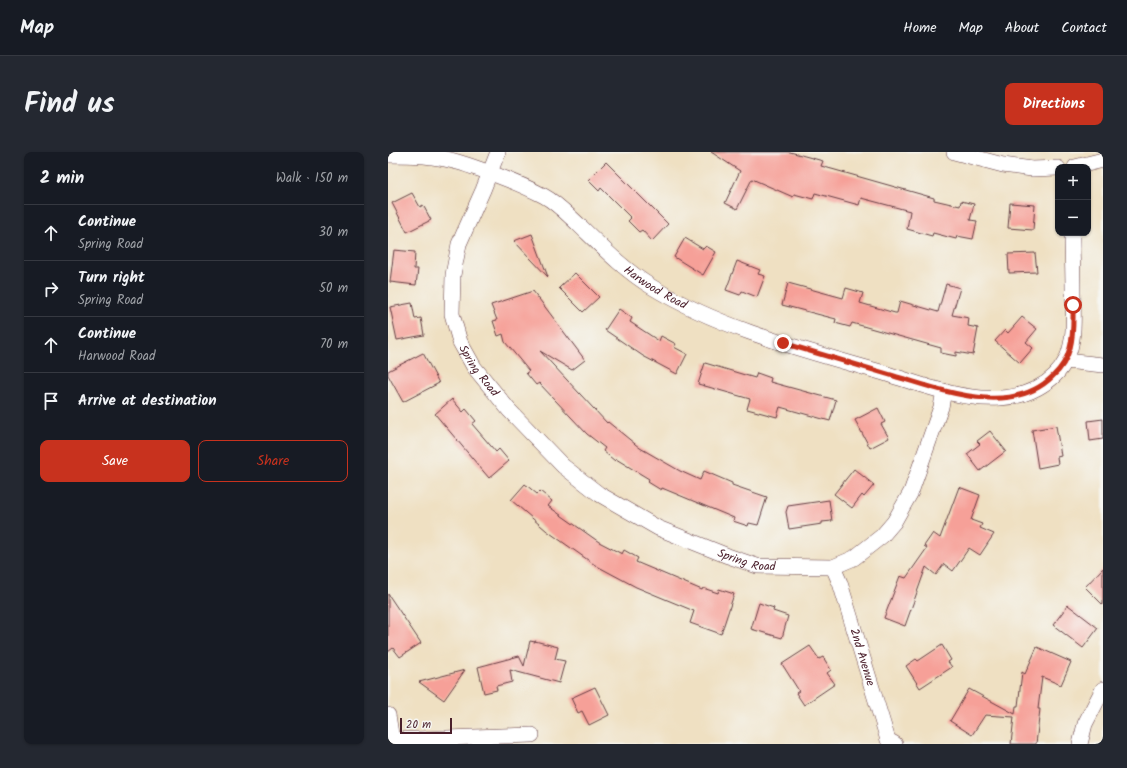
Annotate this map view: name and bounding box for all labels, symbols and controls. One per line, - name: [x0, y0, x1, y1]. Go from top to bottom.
- text: Map: [20, 13, 54, 43]
- text: Home: [903, 17, 937, 39]
- text: Map: [959, 17, 983, 39]
- text: About: [1005, 17, 1039, 39]
- text: Contact: [1061, 17, 1107, 39]
- text: Find us: [24, 82, 115, 127]
- button: Directions: [1005, 83, 1103, 125]
- map controls: [1055, 164, 1091, 236]
- button: +: [1055, 164, 1091, 200]
- text: 2 min: [40, 165, 84, 192]
- text: Walk · 150 m: [276, 168, 348, 189]
- button: −: [1055, 200, 1091, 236]
- text: Continue: [78, 210, 136, 234]
- icon: ahead: [40, 222, 62, 244]
- text: 30 m: [319, 222, 348, 243]
- text: Spring Road: [78, 234, 143, 255]
- street label: Harwood Road: [620, 261, 691, 315]
- text: Turn right: [78, 266, 145, 290]
- icon: right: [40, 278, 62, 300]
- text: 50 m: [319, 278, 348, 299]
- text: Spring Road: [78, 290, 143, 311]
- route start: [1064, 296, 1082, 314]
- text: Continue: [78, 322, 136, 346]
- icon: ahead: [40, 334, 62, 356]
- text: 70 m: [320, 334, 348, 355]
- route end: [774, 334, 792, 352]
- street label: Spring Road: [454, 341, 505, 401]
- text: Harwood Road: [78, 346, 155, 367]
- text: Arrive at destination: [78, 389, 217, 413]
- icon: arrive: [40, 390, 62, 412]
- button: Save: [40, 440, 190, 482]
- button: Share: [198, 440, 348, 482]
- street label: Spring Road: [715, 543, 777, 576]
- street label: 2nd Avenue: [845, 626, 881, 689]
- scale bar: [400, 716, 452, 735]
- text: 20 m: [406, 716, 431, 734]

